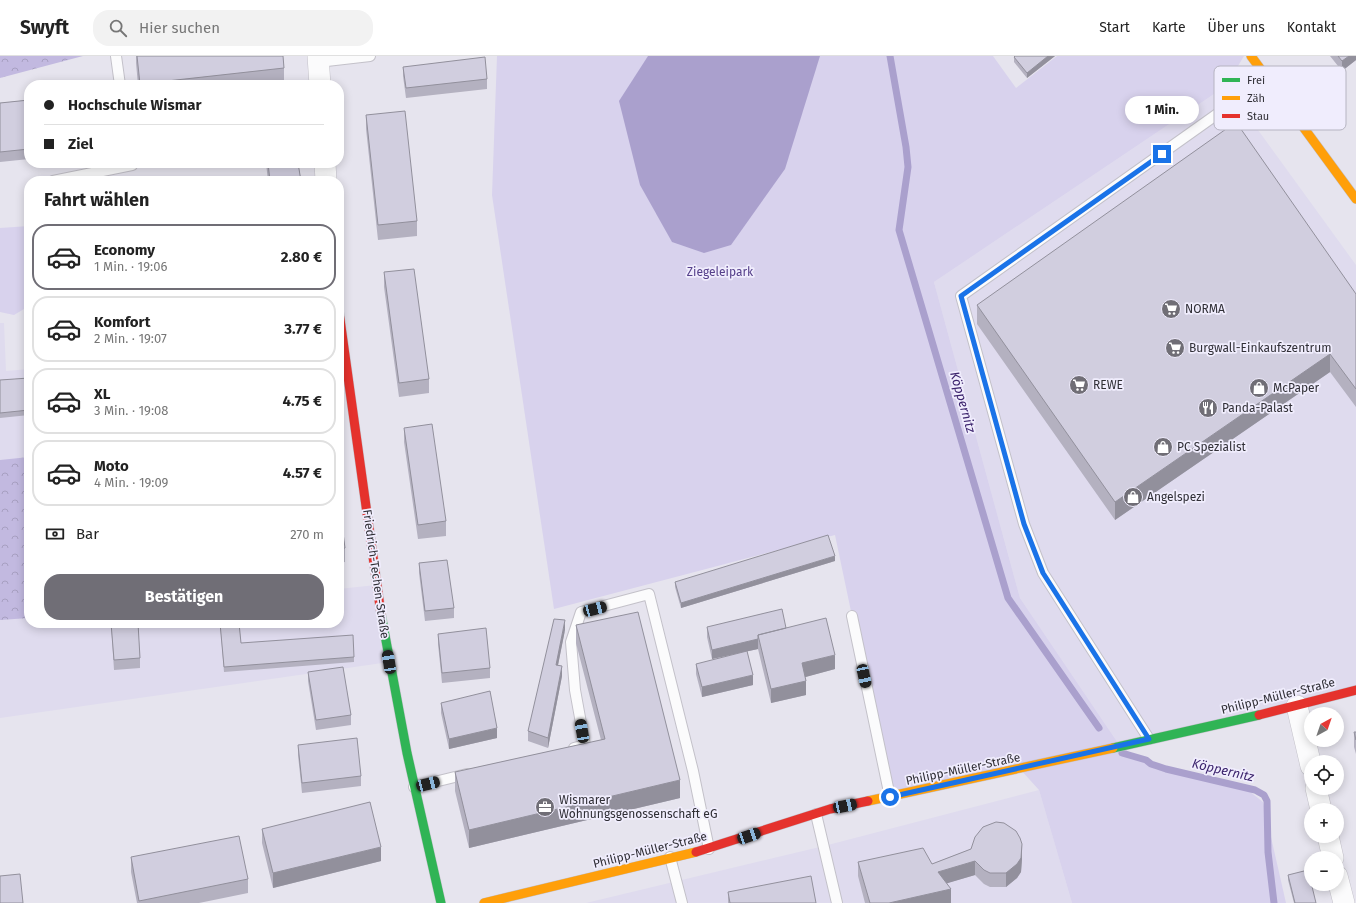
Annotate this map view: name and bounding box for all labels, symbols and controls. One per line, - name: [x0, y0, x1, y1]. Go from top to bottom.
- search box: [93, 10, 373, 46]
- text: Swyft: [20, 16, 69, 39]
- icon: search: [107, 17, 129, 39]
- text: Hier suchen: [139, 19, 220, 37]
- text: Start: [1099, 19, 1130, 36]
- text: Karte: [1152, 19, 1186, 36]
- text: Über uns: [1208, 19, 1265, 36]
- text: Kontakt: [1287, 19, 1336, 36]
- legend: [1214, 66, 1346, 130]
- text: Frei: [1247, 74, 1265, 87]
- text: Zäh: [1247, 92, 1265, 105]
- text: Hochschule Wismar: [68, 96, 202, 114]
- callout: 1 Min.: [1125, 96, 1199, 124]
- text: 1 Min.: [1145, 102, 1179, 117]
- text: Stau: [1247, 110, 1269, 123]
- text: Ziel: [68, 135, 93, 153]
- route end: [1153, 145, 1171, 163]
- text: Fahrt wählen: [44, 189, 149, 211]
- icon: car: [46, 239, 82, 275]
- text: Economy: [94, 241, 155, 259]
- text: 2.80 €: [281, 248, 322, 266]
- text: 1 Min. · 19:06: [94, 259, 167, 274]
- park label: Ziegeleipark: [687, 265, 754, 279]
- supermarket icon: NORMA: [1160, 298, 1182, 320]
- place label: NORMA: [1185, 302, 1225, 316]
- icon: car: [46, 311, 82, 347]
- text: Komfort: [94, 313, 150, 331]
- text: 3.77 €: [284, 320, 322, 338]
- text: 2 Min. · 19:07: [94, 331, 167, 346]
- supermarket icon: Burgwall-Einkaufszentrum: [1164, 337, 1186, 359]
- place label: Burgwall-Einkaufszentrum: [1189, 341, 1331, 355]
- water label: Köppernitz: [947, 370, 979, 435]
- supermarket icon: REWE: [1068, 374, 1090, 396]
- shop icon: McPaper: [1248, 377, 1270, 399]
- place label: REWE: [1093, 378, 1123, 392]
- place label: McPaper: [1273, 381, 1320, 395]
- icon: car: [46, 383, 82, 419]
- text: XL: [94, 385, 110, 403]
- text: 4.75 €: [283, 392, 322, 410]
- restaurant icon: Panda-Palast: [1197, 397, 1219, 419]
- place label: Panda-Palast: [1222, 401, 1293, 415]
- text: 3 Min. · 19:08: [94, 403, 168, 418]
- shop icon: PC Spezialist: [1152, 436, 1174, 458]
- place label: PC Spezialist: [1177, 440, 1247, 454]
- icon: car: [46, 455, 82, 491]
- text: Moto: [94, 457, 129, 475]
- text: 4.57 €: [283, 464, 322, 482]
- text: 4 Min. · 19:09: [94, 475, 168, 490]
- shop icon: Angelspezi: [1122, 486, 1144, 508]
- place label: Angelspezi: [1147, 490, 1205, 504]
- street label: Friedrich-Techen-Straße: [360, 509, 392, 639]
- icon: cash: [44, 523, 66, 545]
- text: Bar: [76, 525, 99, 543]
- text: 270 m: [290, 527, 324, 542]
- button: Bestätigen: [44, 574, 324, 620]
- car: [582, 600, 608, 618]
- car: [381, 649, 397, 675]
- car: [856, 663, 872, 689]
- street label: Philipp-Müller-Straße: [1220, 675, 1336, 717]
- north arrow: [1304, 707, 1344, 747]
- map controls: [1304, 707, 1344, 891]
- car: [574, 718, 590, 744]
- street label: Philipp-Müller-Straße: [904, 750, 1022, 788]
- button: locate: [1304, 755, 1344, 795]
- water label: Köppernitz: [1191, 756, 1256, 784]
- car: [415, 775, 441, 793]
- route start: [881, 788, 899, 806]
- place label: Wismarer Wohnungsgenossenschaft eG: [559, 793, 717, 821]
- office icon: Wismarer Wohnungsgenossenschaft eG: [534, 796, 556, 818]
- car: [832, 798, 858, 814]
- button: +: [1304, 803, 1344, 843]
- car: [736, 826, 762, 846]
- street label: Philipp-Müller-Straße: [592, 829, 708, 871]
- button: −: [1304, 851, 1344, 891]

